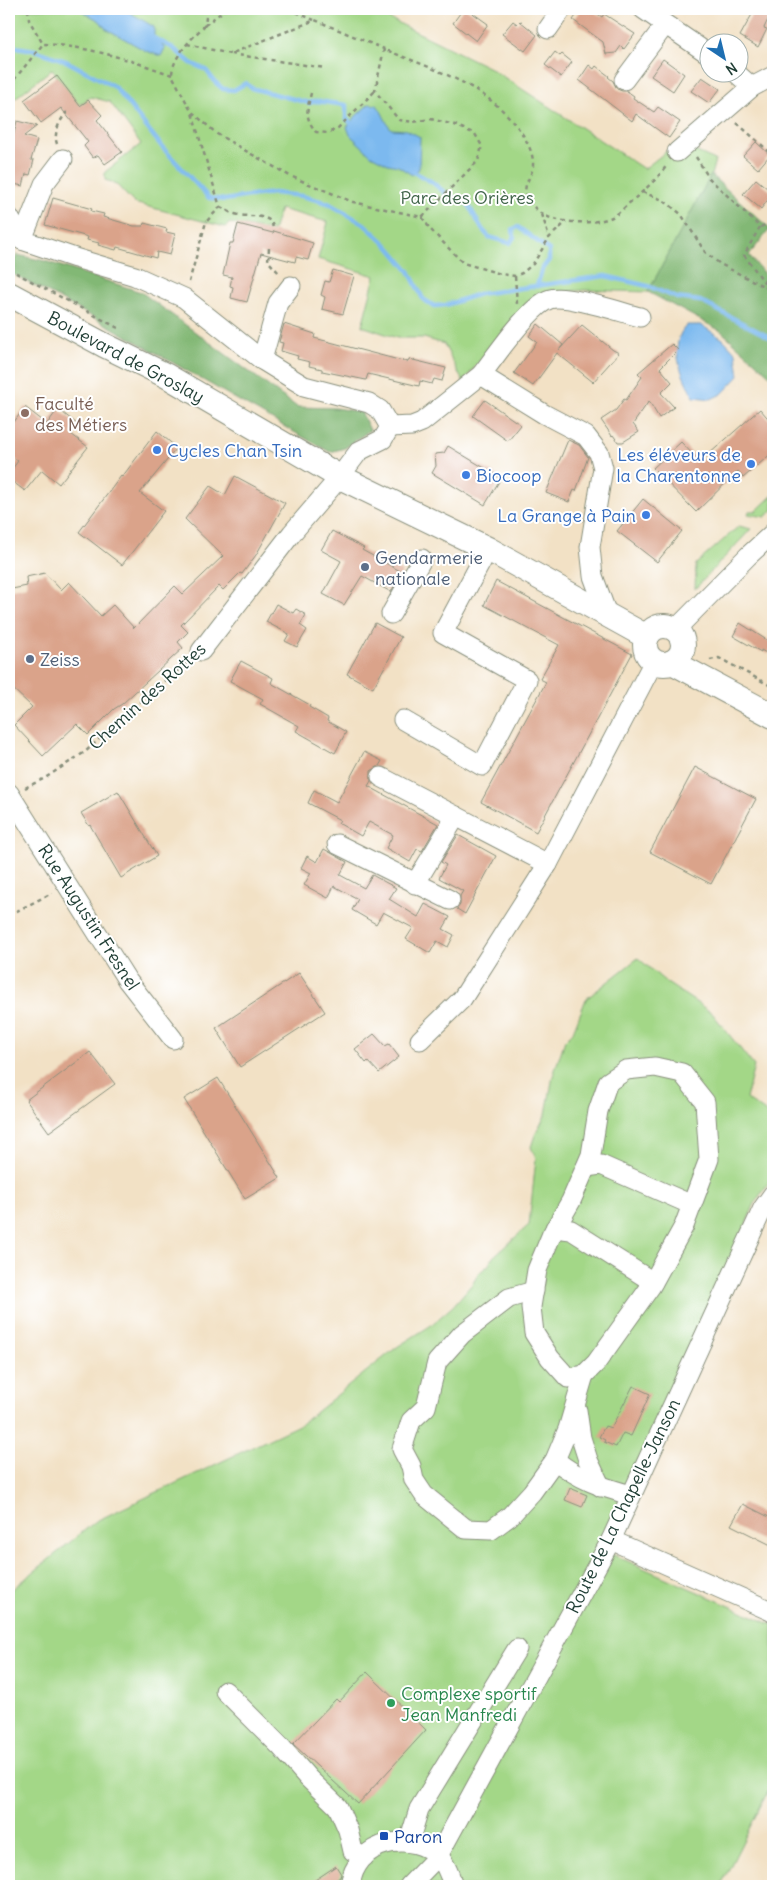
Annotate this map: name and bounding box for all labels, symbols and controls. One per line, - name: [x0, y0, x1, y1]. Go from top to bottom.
- north arrow: [700, 32, 750, 82]
- text: N: [722, 58, 741, 79]
- park label: Parc des Orières: [400, 186, 534, 209]
- street label: Boulevard de Groslay: [44, 306, 208, 408]
- place label: Faculté des Métiers: [35, 392, 127, 436]
- marker: Faculté des Métiers: [19, 407, 31, 419]
- place label: Cycles Chan Tsin: [167, 439, 302, 462]
- place label: Les éléveurs de la Charentonne: [616, 443, 741, 487]
- marker: Cycles Chan Tsin: [151, 444, 163, 456]
- marker: Les éléveurs de la Charentonne: [745, 458, 757, 470]
- place label: Biocoop: [476, 464, 541, 487]
- marker: Biocoop: [460, 469, 472, 481]
- place label: La Grange à Pain: [497, 504, 636, 527]
- marker: La Grange à Pain: [640, 509, 652, 521]
- place label: Gendarmerie nationale: [375, 546, 483, 590]
- marker: Gendarmerie nationale: [359, 561, 371, 573]
- street label: Chemin des Rottes: [83, 637, 211, 755]
- place label: Zeiss: [40, 648, 80, 671]
- marker: Zeiss: [24, 653, 36, 665]
- street label: Rue Augustin Fresnel: [33, 840, 145, 994]
- street label: Route de La Chapelle-Janson: [561, 1395, 685, 1617]
- place label: Complexe sportif Jean Manfredi: [401, 1682, 538, 1726]
- marker: Complexe sportif Jean Manfredi: [385, 1697, 397, 1709]
- place label: Paron: [394, 1825, 442, 1848]
- marker: Paron: [378, 1830, 390, 1842]

